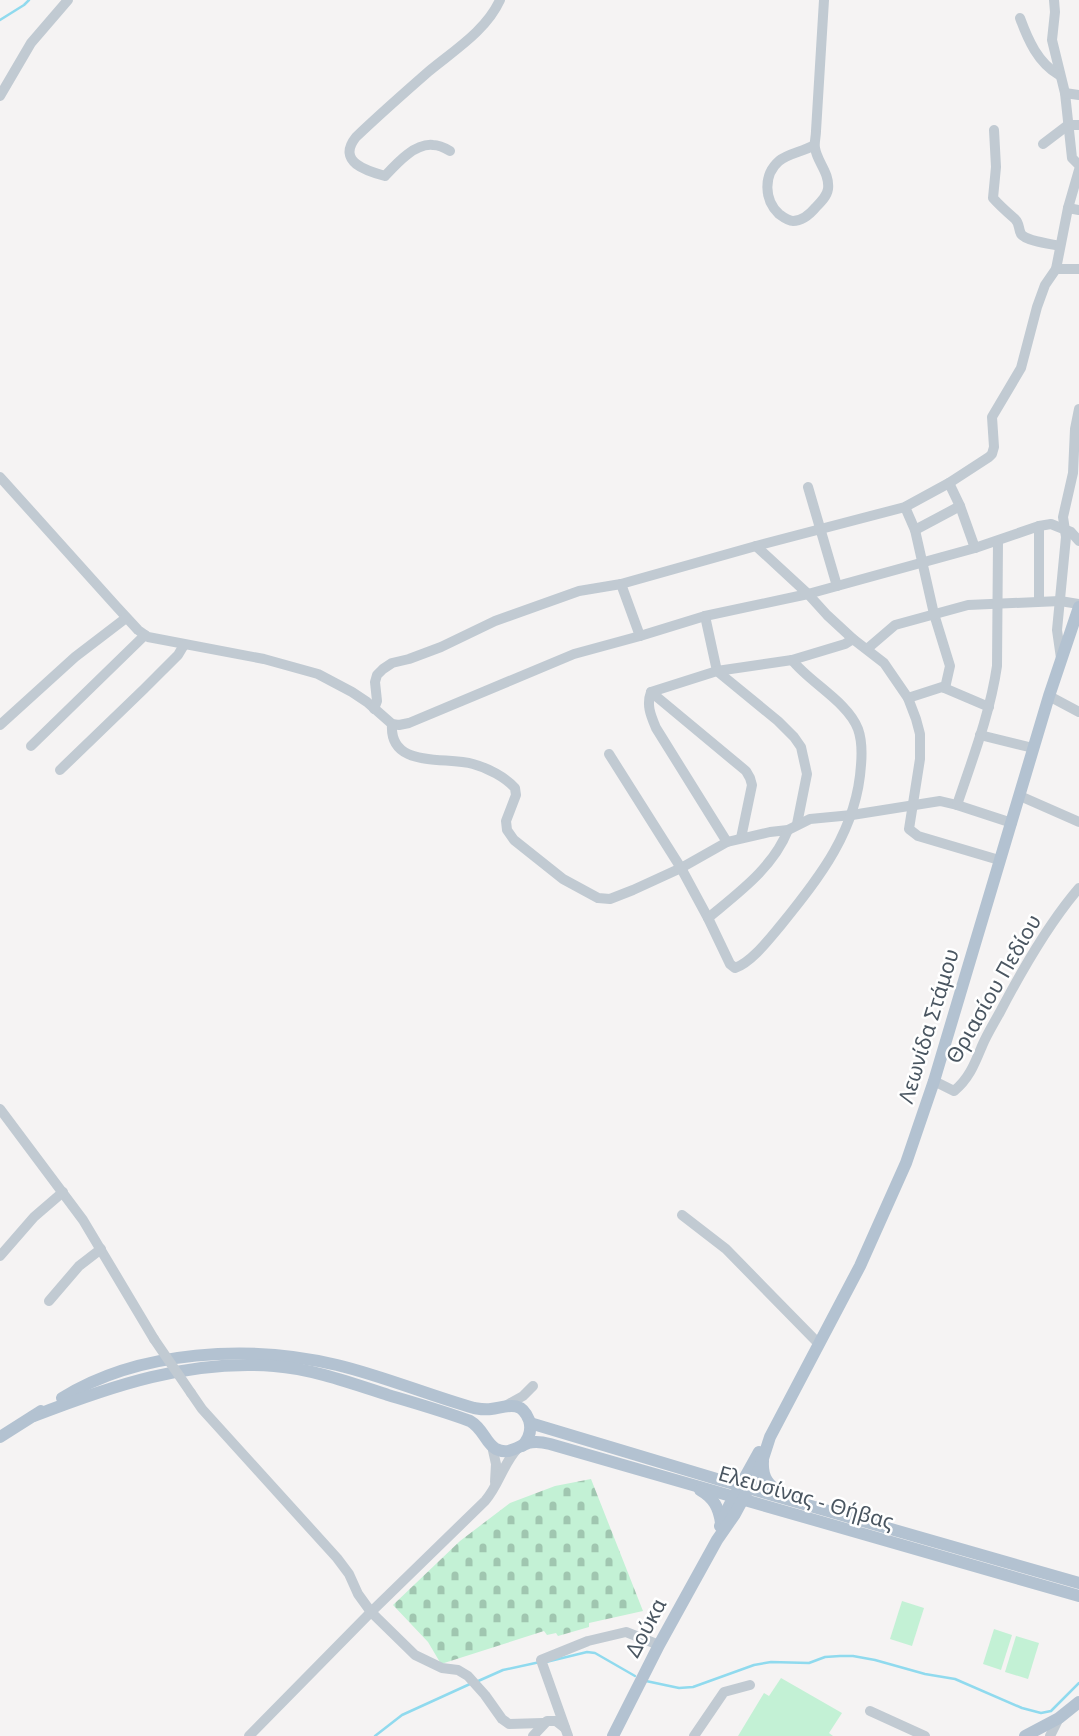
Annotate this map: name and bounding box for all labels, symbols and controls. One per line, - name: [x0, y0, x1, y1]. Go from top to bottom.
- street label: Θριασίου Πεδίου: [939, 909, 1047, 1068]
- street label: Λεωνίδα Στάμου: [891, 945, 965, 1106]
- street label: Ελευσίνας - Θήβας: [715, 1459, 897, 1535]
- street label: Δούκα: [618, 1593, 672, 1662]

